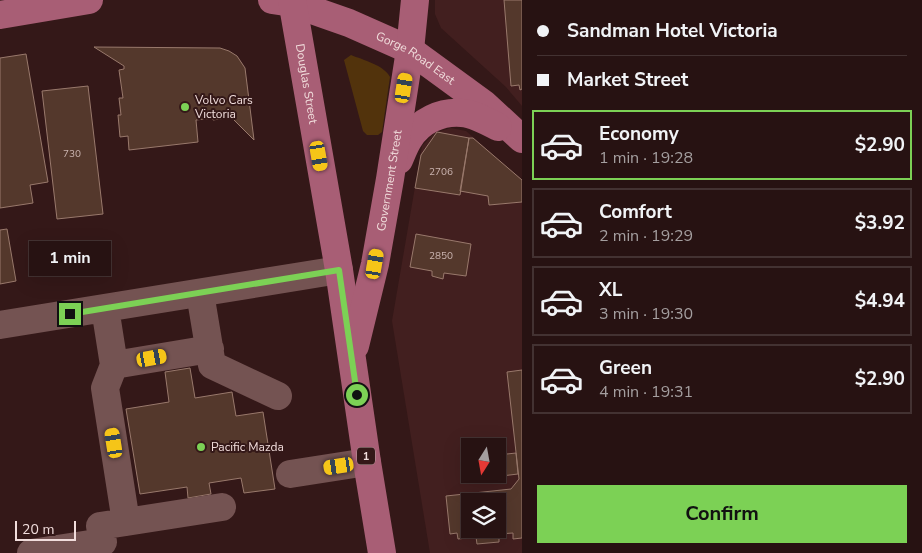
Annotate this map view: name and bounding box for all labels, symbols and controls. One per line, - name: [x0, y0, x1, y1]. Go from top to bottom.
- text: Sandman Hotel Victoria: [567, 18, 778, 44]
- street label: Gorge Road East: [373, 28, 459, 89]
- street label: Douglas Street: [292, 42, 322, 126]
- text: Market Street: [567, 67, 688, 93]
- car: [394, 72, 413, 104]
- place label: Volvo Cars Victoria: [194, 92, 253, 122]
- marker: Volvo Cars Victoria: [179, 101, 191, 113]
- text: Economy: [599, 121, 679, 147]
- icon: car: [539, 123, 584, 168]
- street label: Government Street: [373, 128, 406, 233]
- text: $2.90: [855, 132, 905, 158]
- car: [309, 140, 328, 172]
- house number: 730: [63, 147, 81, 161]
- text: 1 min · 19:28: [599, 147, 693, 169]
- house number: 2706: [429, 165, 453, 179]
- text: Comfort: [599, 199, 672, 225]
- icon: car: [539, 201, 584, 246]
- text: $3.92: [855, 210, 905, 236]
- text: 2 min · 19:29: [599, 225, 693, 247]
- callout: 1 min: [29, 242, 111, 276]
- text: 1 min: [49, 247, 91, 269]
- car: [365, 248, 384, 280]
- house number: 2850: [429, 249, 453, 263]
- text: XL: [599, 277, 622, 303]
- icon: car: [539, 279, 584, 324]
- text: $4.94: [855, 288, 905, 314]
- route end: [59, 303, 81, 325]
- text: 3 min · 19:30: [599, 303, 693, 325]
- car: [135, 348, 168, 368]
- text: Green: [599, 355, 652, 381]
- icon: car: [539, 357, 584, 402]
- text: $2.90: [855, 366, 905, 392]
- text: 4 min · 19:31: [599, 381, 693, 403]
- route start: [346, 384, 368, 406]
- car: [104, 427, 123, 459]
- north arrow: [461, 438, 506, 482]
- map controls: [461, 438, 506, 538]
- place label: Pacific Mazda: [211, 439, 284, 455]
- marker: Pacific Mazda: [195, 441, 207, 453]
- road number: 1: [357, 448, 375, 464]
- car: [323, 456, 354, 476]
- button: Confirm: [537, 485, 907, 543]
- button: layers: [461, 493, 506, 538]
- scale bar: [15, 518, 76, 541]
- text: 20 m: [22, 520, 54, 539]

